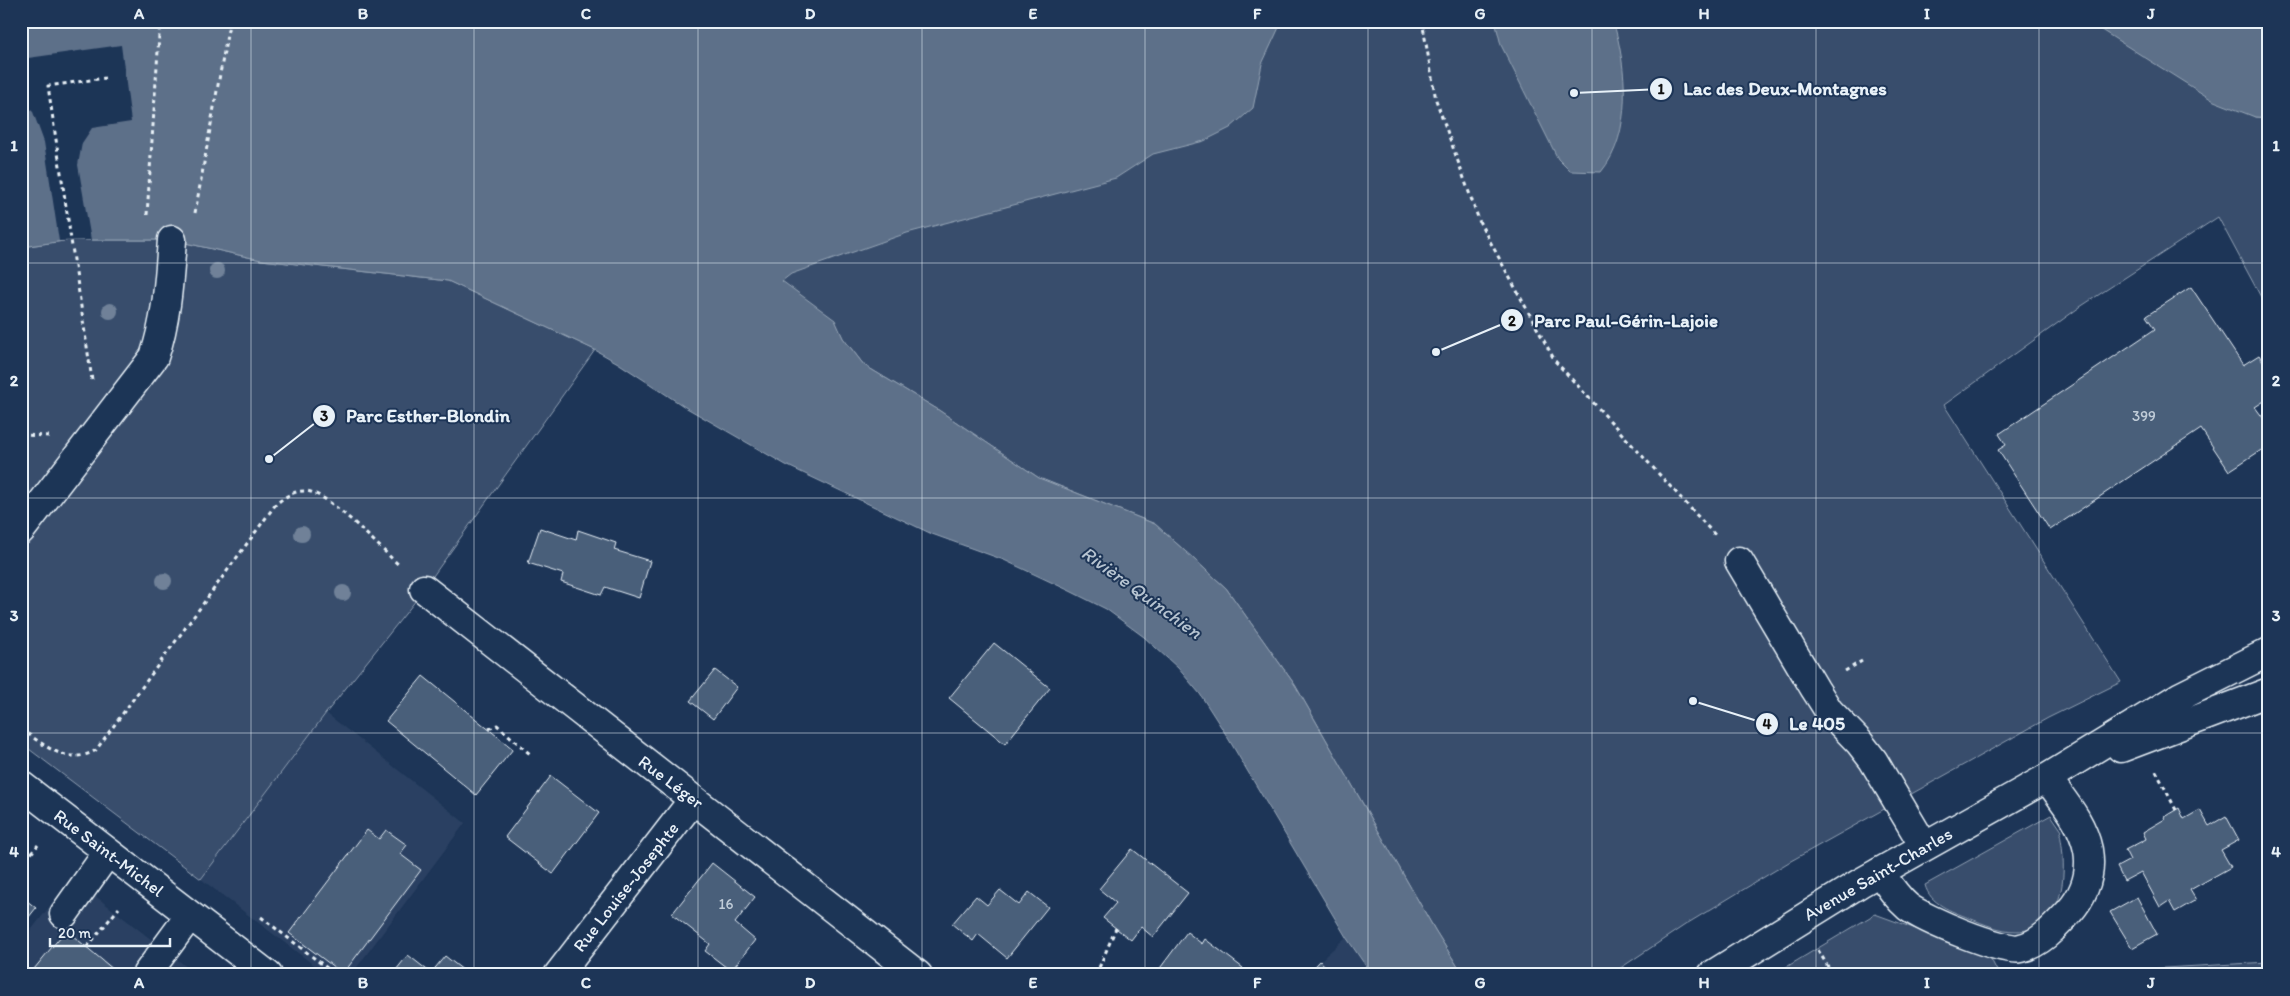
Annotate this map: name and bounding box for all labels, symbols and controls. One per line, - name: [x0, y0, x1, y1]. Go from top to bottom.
- text: A: [133, 4, 145, 23]
- text: B: [358, 4, 369, 23]
- text: C: [581, 4, 592, 23]
- text: D: [805, 4, 816, 23]
- text: E: [1029, 4, 1038, 23]
- text: F: [1253, 4, 1262, 23]
- text: G: [1474, 4, 1486, 23]
- text: H: [1698, 4, 1710, 23]
- text: I: [1924, 4, 1930, 23]
- text: J: [2146, 4, 2155, 23]
- callout: Lac des Deux-Montagnes: [1649, 72, 1897, 106]
- text: Lac des Deux-Montagnes: [1683, 77, 1887, 100]
- text: 1: [1658, 80, 1665, 98]
- text: 1: [10, 136, 18, 155]
- text: 1: [2272, 136, 2280, 155]
- callout: Parc Paul-Gérin-Lajoie: [1499, 303, 1729, 337]
- text: Parc Paul-Gérin-Lajoie: [1534, 309, 1718, 332]
- text: 2: [1508, 312, 1516, 330]
- text: 2: [10, 371, 19, 390]
- text: 2: [2272, 371, 2281, 390]
- callout: Parc Esther-Blondin: [311, 399, 521, 433]
- text: Parc Esther-Blondin: [346, 404, 510, 427]
- text: 3: [320, 407, 328, 425]
- house number: 399: [2132, 407, 2156, 425]
- water label: Rivière Quinchien: [1077, 541, 1206, 644]
- text: 3: [10, 606, 19, 625]
- text: 3: [2272, 606, 2281, 625]
- callout: Le 405: [1754, 707, 1856, 741]
- text: Le 405: [1789, 712, 1845, 735]
- text: 4: [1762, 715, 1772, 733]
- street label: Rue Léger: [634, 750, 708, 814]
- street label: Rue Saint-Michel: [50, 804, 168, 902]
- street label: Rue Louise-Josephte: [568, 818, 684, 956]
- street label: Avenue Saint-Charles: [1800, 822, 1956, 926]
- text: 4: [9, 842, 19, 861]
- text: 4: [2271, 842, 2281, 861]
- house number: 16: [719, 895, 734, 913]
- scale bar: [50, 916, 170, 948]
- text: 20 m: [58, 924, 92, 942]
- text: A: [133, 973, 145, 992]
- text: B: [358, 973, 369, 992]
- text: C: [581, 973, 592, 992]
- text: D: [805, 973, 816, 992]
- text: E: [1029, 973, 1038, 992]
- text: F: [1253, 973, 1262, 992]
- text: G: [1474, 973, 1486, 992]
- text: H: [1698, 973, 1710, 992]
- text: I: [1924, 973, 1930, 992]
- text: J: [2146, 973, 2155, 992]

